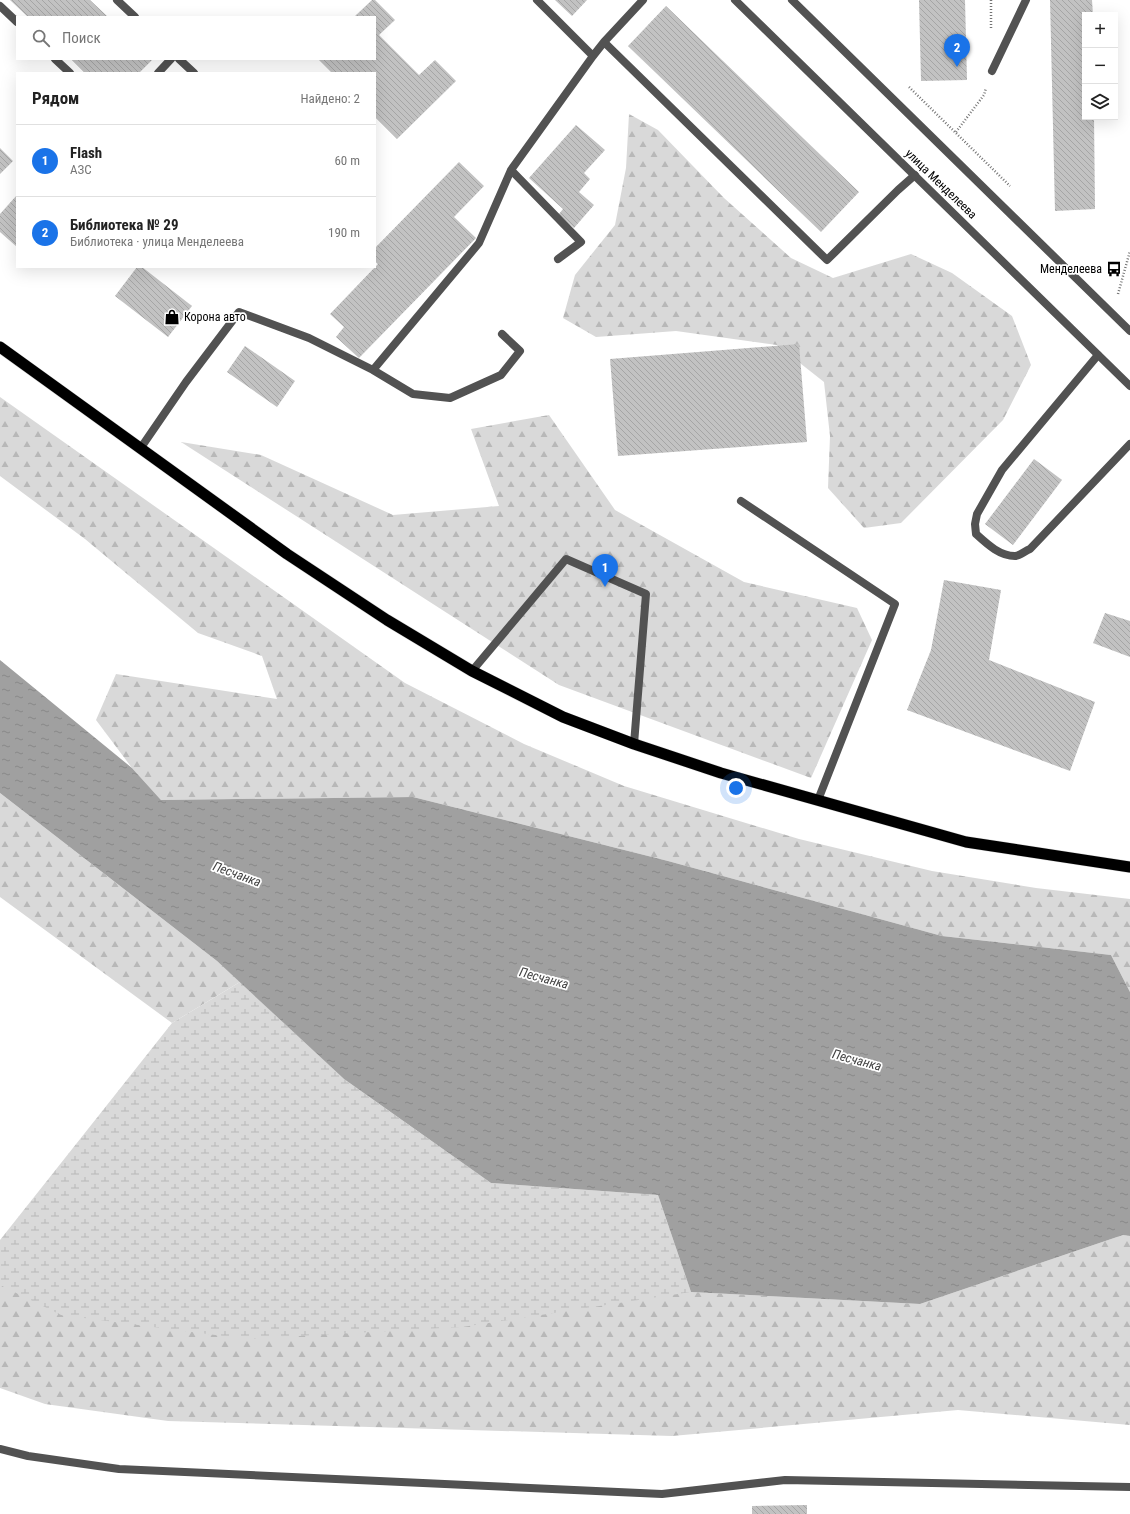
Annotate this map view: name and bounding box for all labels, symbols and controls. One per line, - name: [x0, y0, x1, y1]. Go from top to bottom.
- map controls: [1082, 12, 1118, 120]
- button: +: [1082, 12, 1118, 48]
- search box: [16, 16, 376, 60]
- icon: search: [30, 27, 52, 49]
- text: Поиск: [62, 29, 101, 47]
- pin: 2: [944, 34, 970, 67]
- button: −: [1082, 48, 1118, 84]
- button: layers: [1082, 84, 1118, 120]
- text: Рядом: [32, 88, 79, 108]
- text: Найдено: 2: [300, 91, 360, 106]
- text: Flash: [70, 144, 102, 162]
- street label: улица Менделеева: [902, 146, 980, 222]
- text: 1: [42, 153, 48, 168]
- text: 60 m: [334, 153, 360, 168]
- text: АЗС: [70, 162, 92, 177]
- text: Библиотека № 29: [70, 216, 178, 234]
- text: 2: [42, 225, 48, 240]
- text: 190 m: [328, 225, 360, 240]
- text: Библиотека · улица Менделеева: [70, 234, 244, 249]
- bus stop icon: Менделеева: [1105, 260, 1123, 278]
- place label: Менделеева: [1040, 262, 1102, 276]
- shop icon: Корона авто: [163, 308, 181, 326]
- place label: Корона авто: [184, 310, 246, 324]
- pin: 1: [592, 554, 618, 587]
- your location: [726, 778, 746, 798]
- water label: Песчанка: [211, 858, 263, 890]
- water label: Песчанка: [518, 964, 570, 992]
- water label: Песчанка: [831, 1046, 883, 1074]

